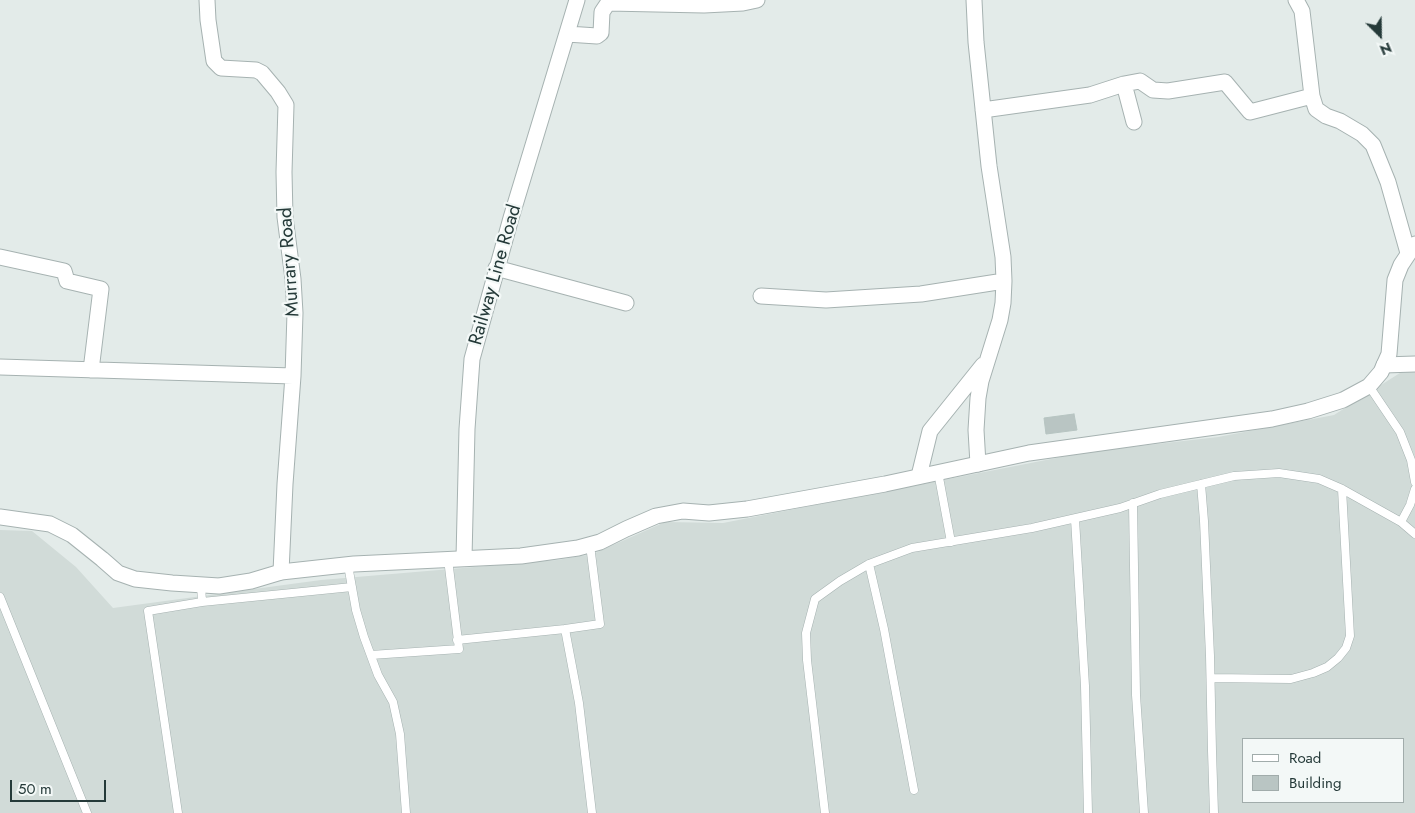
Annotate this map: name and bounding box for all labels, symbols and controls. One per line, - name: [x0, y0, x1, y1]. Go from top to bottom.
- north arrow: [1355, 10, 1405, 60]
- text: N: [1377, 37, 1395, 60]
- street label: Railway Line Road: [465, 202, 527, 348]
- street label: Murrary Road: [275, 207, 305, 317]
- legend: [1242, 738, 1405, 803]
- text: Road: [1289, 747, 1321, 769]
- scale bar: [12, 770, 109, 802]
- text: Building: [1289, 772, 1341, 794]
- text: 50 m: [18, 778, 52, 800]

